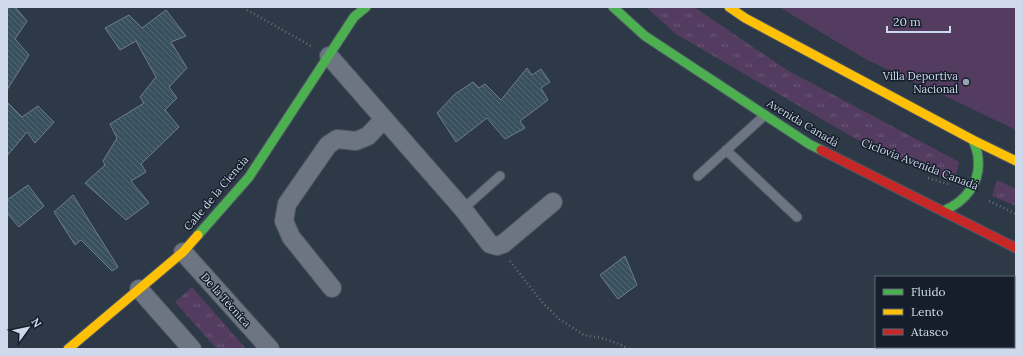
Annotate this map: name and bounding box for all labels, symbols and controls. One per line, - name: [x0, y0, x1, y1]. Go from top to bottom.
- scale bar: [887, 8, 950, 34]
- text: 20 m: [893, 14, 921, 29]
- place label: Villa Deportiva Nacional: [882, 69, 958, 96]
- marker: Villa Deportiva Nacional: [961, 77, 971, 87]
- street label: Avenida Canadá: [764, 96, 842, 150]
- street label: Ciclovía Avenida Canadá: [860, 135, 981, 193]
- street label: Calle de la Ciencia: [181, 153, 252, 233]
- street label: De la Técnica: [198, 270, 254, 330]
- legend: [875, 276, 1015, 348]
- text: Fluido: [911, 284, 946, 299]
- text: Lento: [911, 304, 943, 319]
- north arrow: [8, 308, 48, 348]
- text: N: [28, 315, 45, 330]
- text: Atasco: [910, 324, 948, 339]

